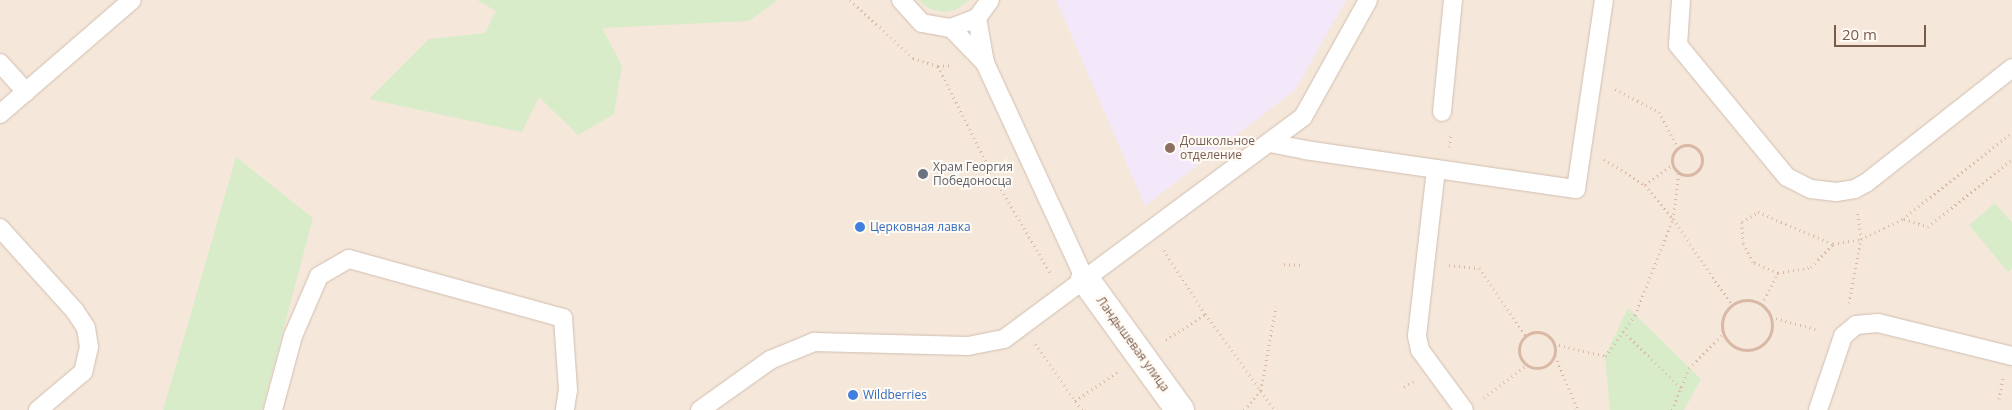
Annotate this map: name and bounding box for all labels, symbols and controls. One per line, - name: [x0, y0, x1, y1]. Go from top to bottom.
- scale bar: [1837, 15, 1930, 47]
- text: 20 m: [1842, 24, 1877, 44]
- place label: Дошкольное отделение: [1180, 134, 1255, 162]
- marker: Дошкольное отделение: [1164, 142, 1176, 154]
- place label: Храм Георгия Победоносца: [933, 160, 1013, 188]
- marker: Храм Георгия Победоносца: [917, 168, 929, 180]
- place label: Церковная лавка: [870, 220, 971, 234]
- marker: Церковная лавка: [854, 221, 866, 233]
- street label: Ландышевая улица: [1094, 294, 1172, 394]
- place label: Wildberries: [863, 388, 927, 402]
- marker: Wildberries: [847, 389, 859, 401]

